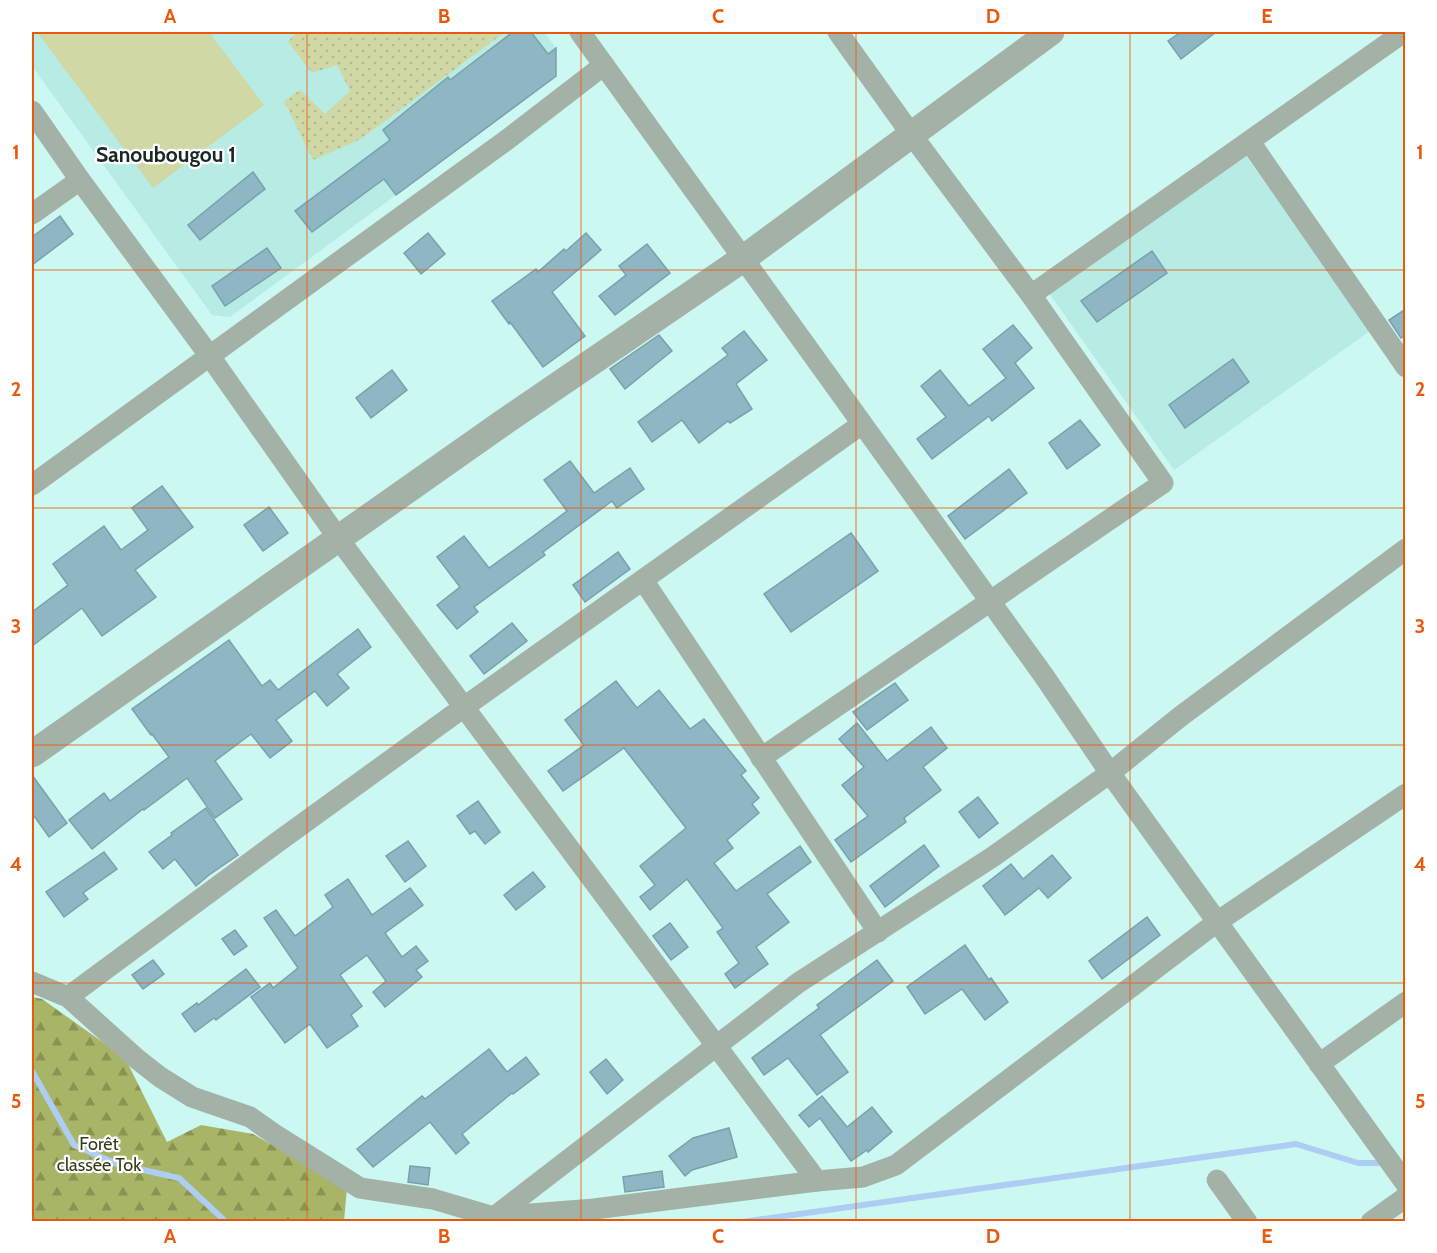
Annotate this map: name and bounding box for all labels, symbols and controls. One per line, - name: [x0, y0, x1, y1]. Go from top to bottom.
- text: A: [164, 4, 177, 28]
- text: B: [438, 4, 450, 28]
- text: C: [712, 4, 724, 28]
- text: D: [986, 4, 1000, 28]
- text: E: [1261, 4, 1273, 28]
- text: 1: [12, 140, 20, 164]
- text: 1: [1416, 140, 1424, 164]
- district label: Sanoubougou 1: [96, 142, 236, 167]
- text: 2: [11, 377, 21, 401]
- text: 2: [1415, 377, 1425, 401]
- text: 3: [11, 614, 21, 638]
- text: 3: [1415, 614, 1425, 638]
- text: 4: [10, 852, 22, 876]
- text: 4: [1414, 852, 1426, 876]
- text: 5: [11, 1089, 21, 1113]
- text: 5: [1415, 1089, 1425, 1113]
- park label: Forêt classée Tok: [57, 1133, 142, 1176]
- text: A: [164, 1224, 177, 1248]
- text: B: [438, 1224, 450, 1248]
- text: C: [712, 1224, 724, 1248]
- text: D: [986, 1224, 1000, 1248]
- text: E: [1261, 1224, 1273, 1248]

